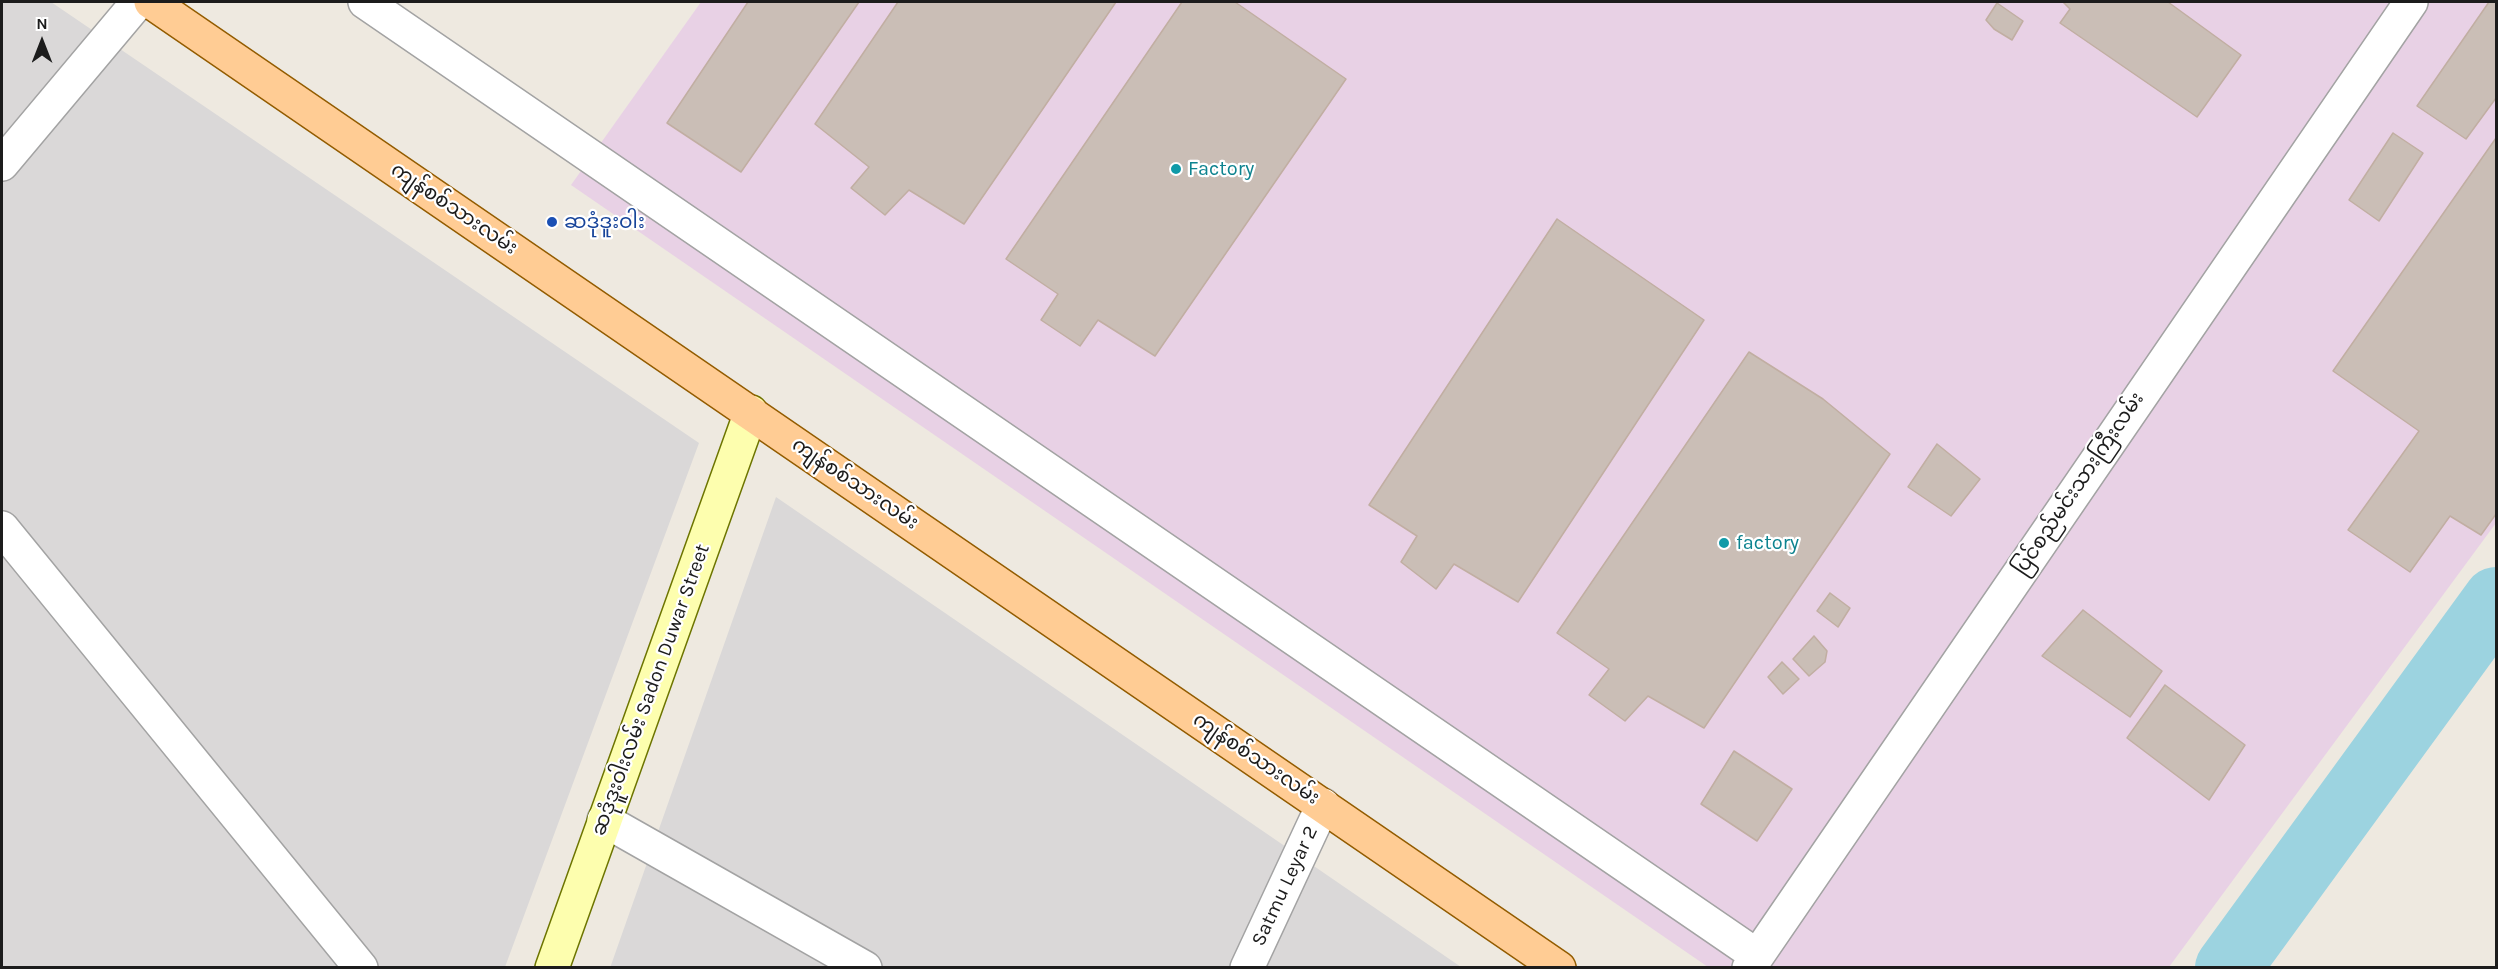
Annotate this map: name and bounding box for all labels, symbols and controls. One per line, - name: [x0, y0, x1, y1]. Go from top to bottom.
- north arrow: [12, 12, 72, 72]
- text: N: [36, 14, 48, 33]
- place label: Factory: [1188, 157, 1254, 181]
- street label: ကျန်စစ်သားလမ်း: [386, 158, 522, 260]
- marker: Factory: [1169, 162, 1183, 176]
- place label: ဆဒုံဒူးဝါး: [564, 210, 645, 234]
- marker: ဆဒုံဒူးဝါး: [545, 215, 559, 229]
- street label: ပြင်စည်မင်းသားကြီးလမ်း: [2009, 388, 2149, 580]
- street label: ကျန်စစ်သားလမ်း: [787, 433, 923, 535]
- place label: factory: [1736, 531, 1799, 555]
- marker: factory: [1717, 536, 1731, 550]
- street label: ဆဒုံဒူးဝါးလမ်း Sadon Duwar Street: [587, 541, 715, 839]
- street label: ကျန်စစ်သားလမ်း: [1188, 708, 1324, 810]
- street label: Satmu Leyar 2: [1247, 822, 1323, 950]

